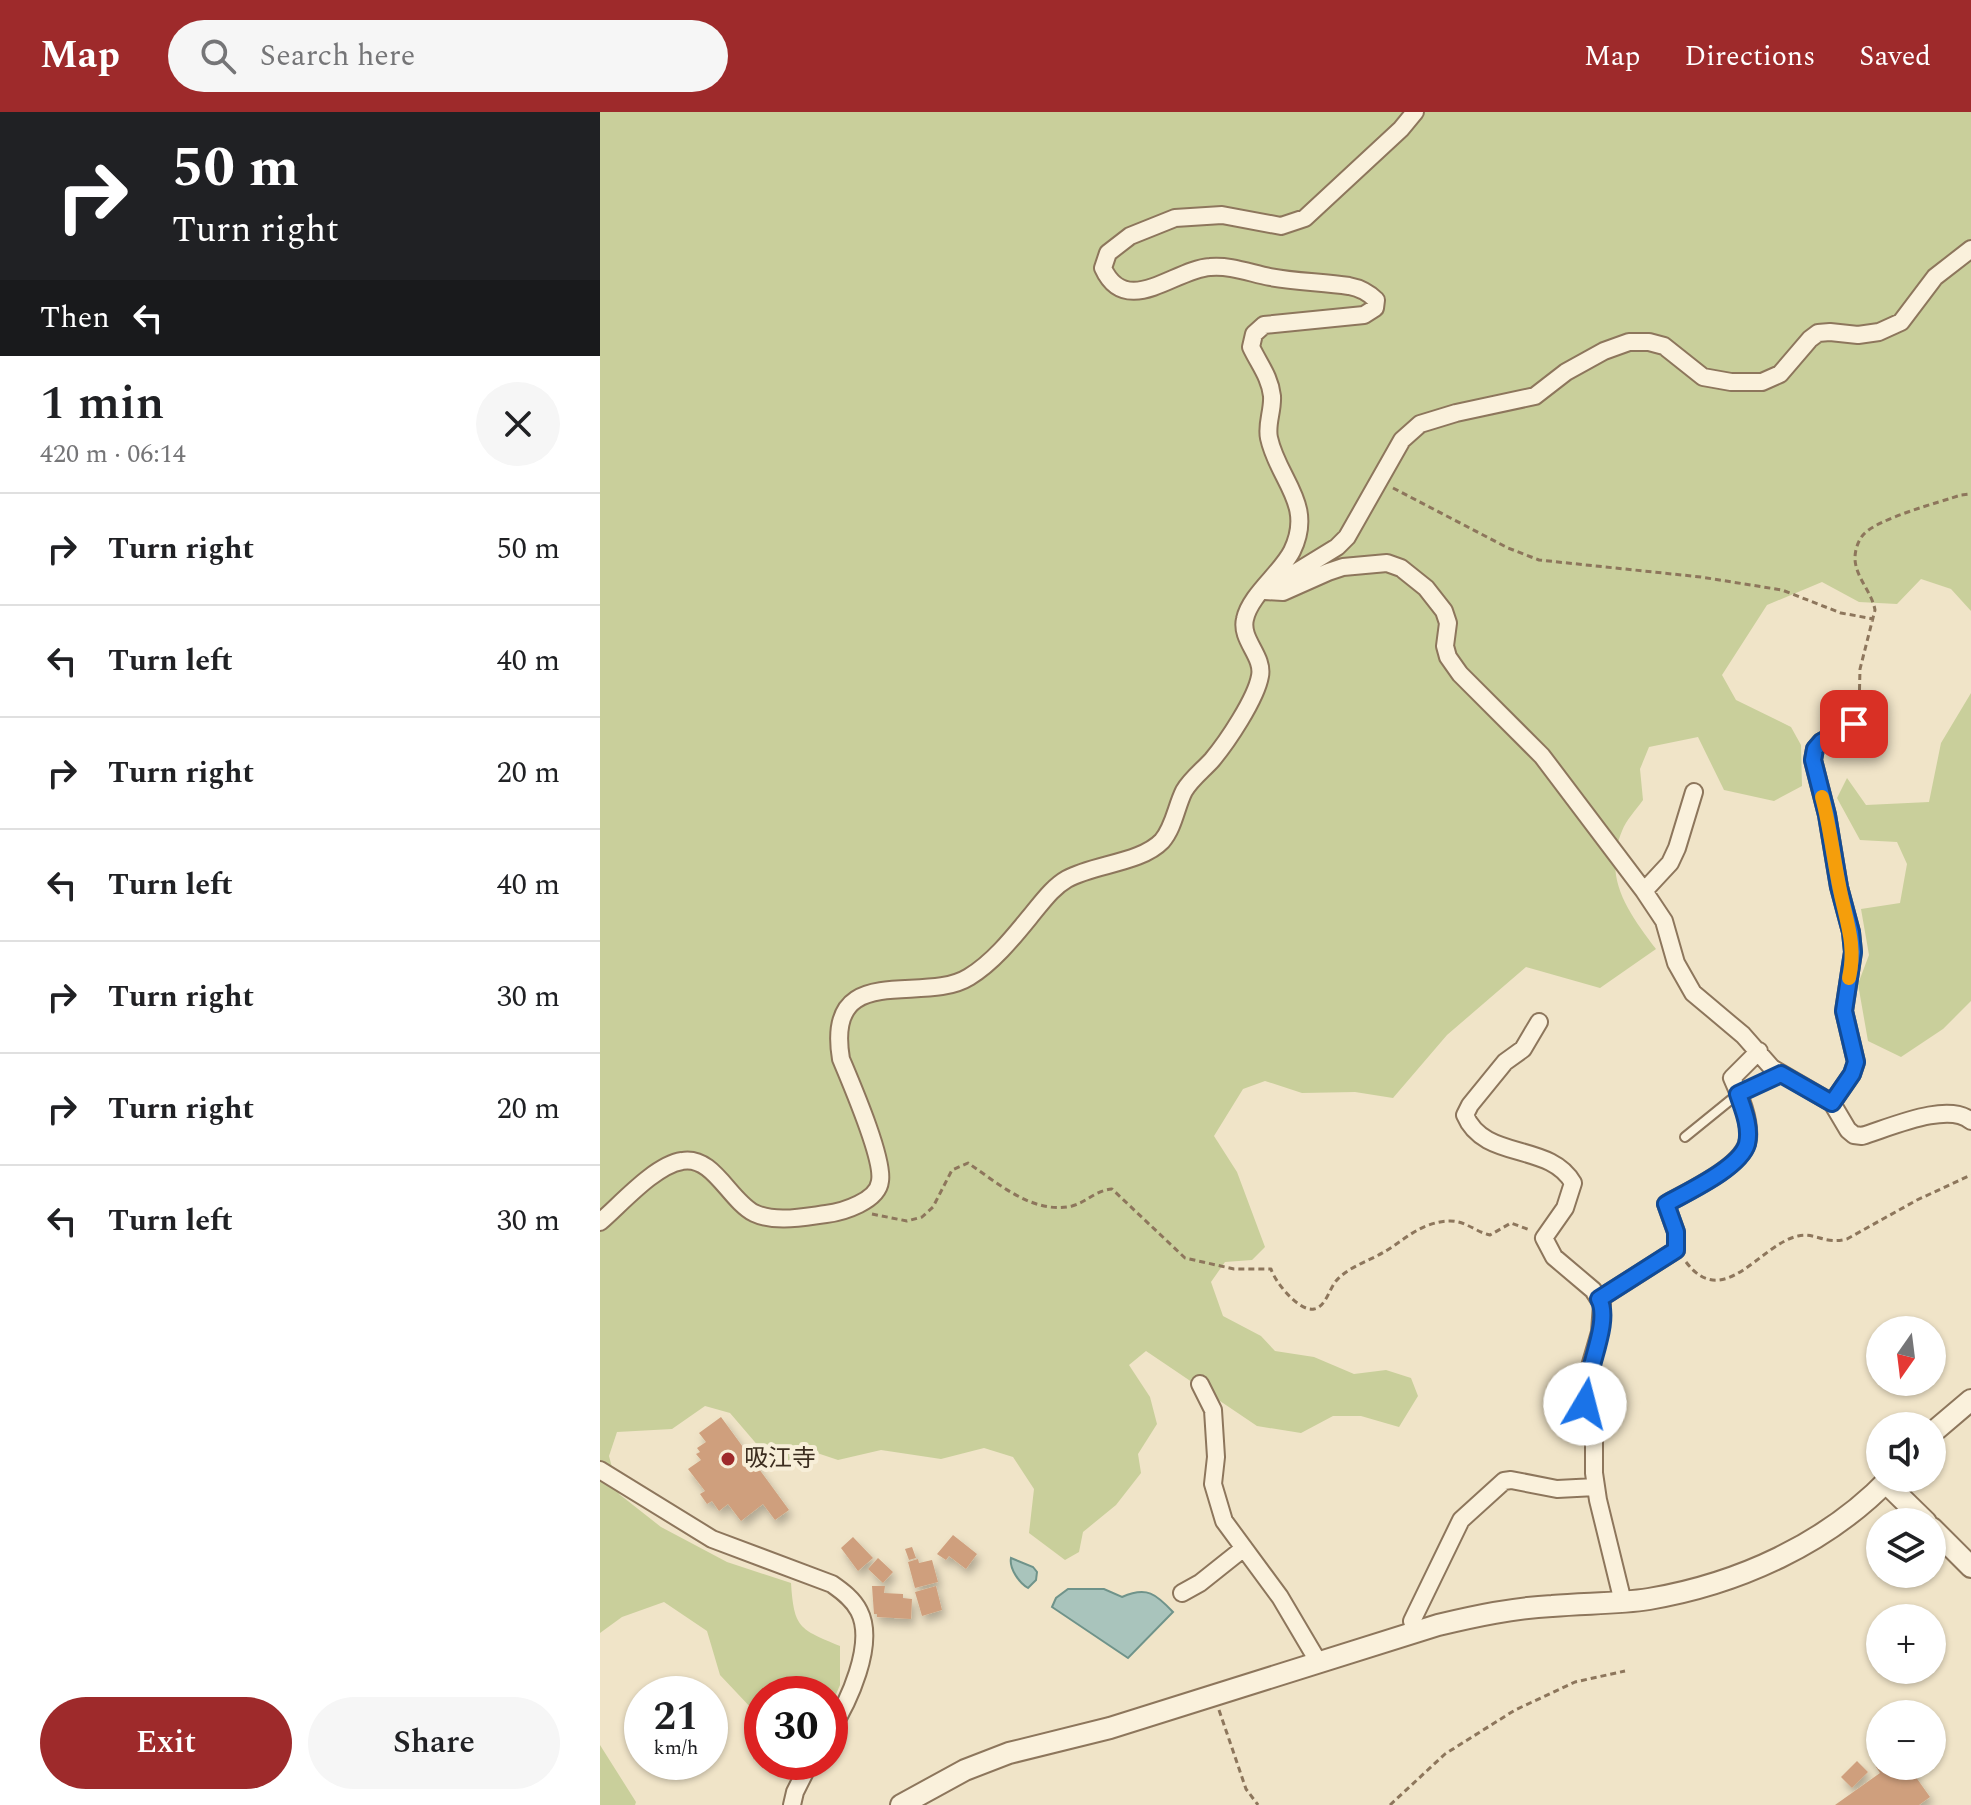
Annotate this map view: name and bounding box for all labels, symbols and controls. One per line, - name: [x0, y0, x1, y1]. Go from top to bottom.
- search box: [168, 20, 728, 92]
- text: Map: [40, 27, 120, 85]
- text: Search here: [260, 33, 415, 79]
- icon: search: [196, 34, 240, 78]
- text: Map: [1584, 35, 1641, 78]
- text: Directions: [1685, 35, 1815, 78]
- text: Saved: [1859, 35, 1931, 78]
- text: 50 m: [172, 126, 299, 211]
- icon: right: [40, 144, 144, 248]
- text: Turn right: [172, 203, 339, 258]
- text: Then: [40, 295, 110, 341]
- icon: left: [126, 296, 170, 340]
- text: 1 min: [40, 367, 165, 440]
- button: close: [476, 382, 560, 466]
- text: 420 m · 06:14: [40, 434, 186, 474]
- text: Turn right: [108, 526, 254, 572]
- text: 50 m: [497, 526, 560, 572]
- icon: right: [40, 527, 84, 571]
- text: Turn left: [108, 638, 233, 684]
- text: 40 m: [497, 638, 560, 684]
- icon: left: [40, 639, 84, 683]
- pin: [1820, 690, 1888, 758]
- icon: arrive: [1832, 702, 1876, 746]
- text: Turn right: [108, 750, 254, 796]
- text: 20 m: [497, 750, 560, 796]
- icon: right: [40, 751, 84, 795]
- text: Turn left: [108, 862, 233, 908]
- text: 40 m: [497, 862, 560, 908]
- icon: left: [40, 863, 84, 907]
- text: Turn right: [108, 974, 254, 1020]
- text: 30 m: [497, 974, 560, 1020]
- icon: right: [40, 975, 84, 1019]
- text: Turn right: [108, 1086, 254, 1132]
- text: 20 m: [497, 1086, 560, 1132]
- icon: right: [40, 1087, 84, 1131]
- text: Turn left: [108, 1198, 233, 1244]
- text: 30 m: [497, 1198, 560, 1244]
- icon: left: [40, 1199, 84, 1243]
- north arrow: [1866, 1316, 1946, 1396]
- map controls: [1866, 1316, 1946, 1780]
- position arrow: [1543, 1362, 1627, 1446]
- button: sound: [1866, 1412, 1946, 1492]
- place label: 吸江寺: [744, 1441, 816, 1477]
- marker: 吸江寺: [719, 1450, 737, 1468]
- button: layers: [1866, 1508, 1946, 1588]
- button: +: [1866, 1604, 1946, 1684]
- speed limit sign: 30: [744, 1676, 848, 1780]
- text: 21: [654, 1687, 698, 1748]
- button: Exit: [40, 1697, 292, 1789]
- button: Share: [308, 1697, 560, 1789]
- button: −: [1866, 1700, 1946, 1780]
- text: km/h: [654, 1733, 699, 1763]

